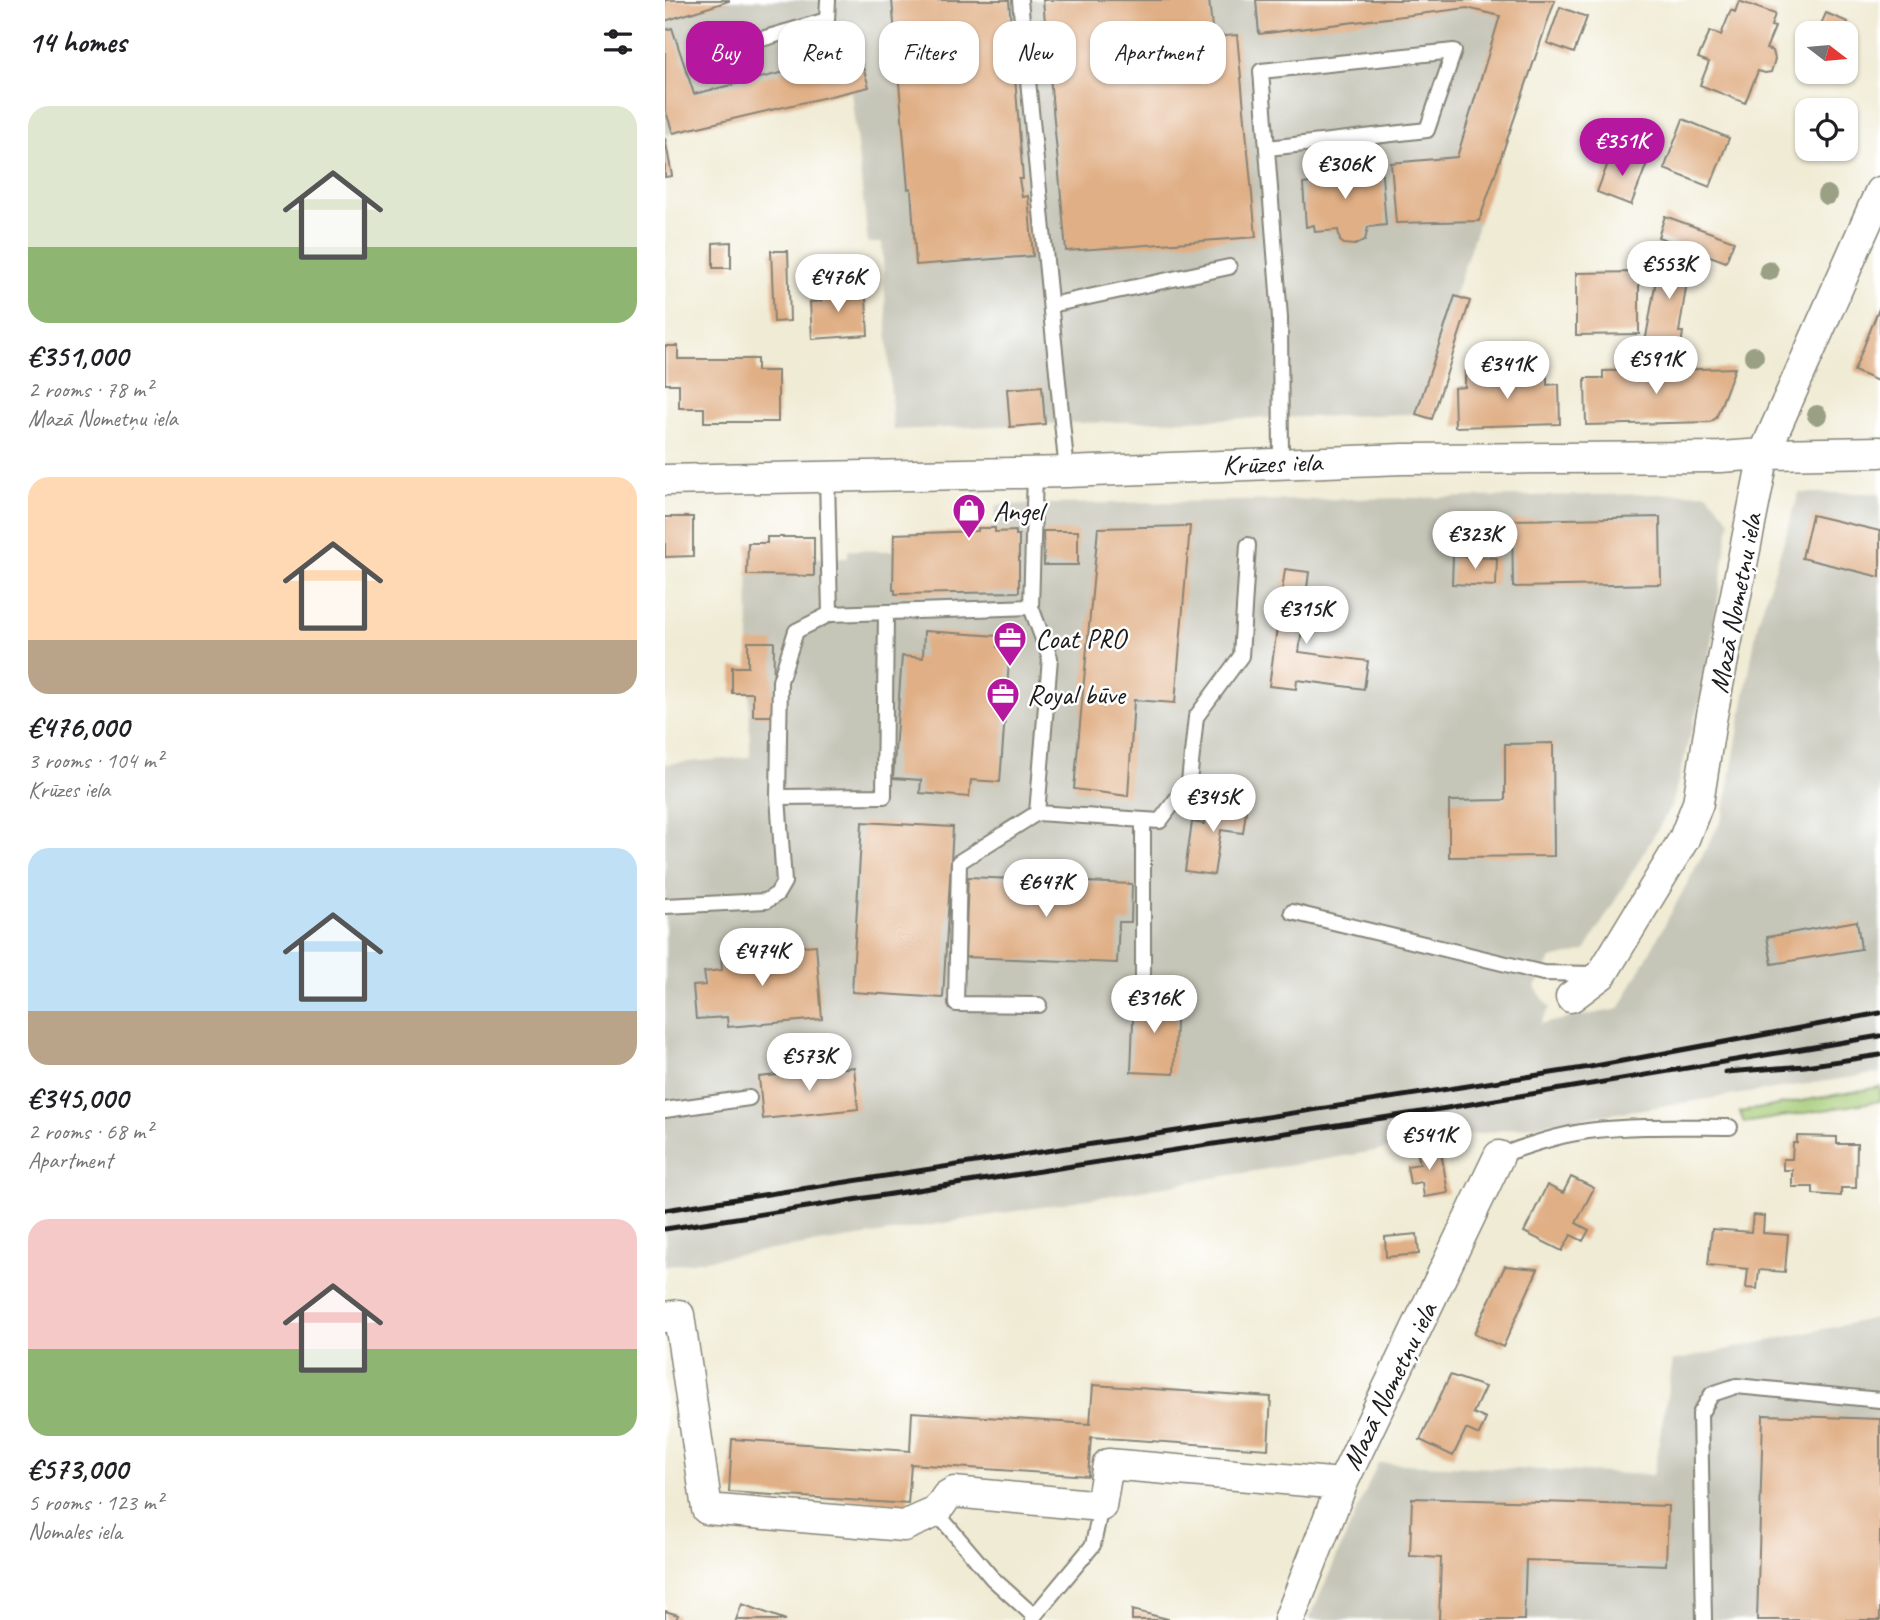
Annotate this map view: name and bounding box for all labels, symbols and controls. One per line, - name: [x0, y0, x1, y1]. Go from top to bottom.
- chip: Buy: [686, 21, 764, 84]
- chip: Rent: [778, 21, 865, 84]
- chip: Filters: [879, 21, 979, 84]
- chip: New: [993, 21, 1076, 84]
- chip: Apartment: [1090, 21, 1226, 84]
- north arrow: [1795, 21, 1859, 84]
- map controls: [1795, 21, 1858, 161]
- text: 14 homes: [28, 23, 126, 61]
- icon: filters: [599, 23, 637, 61]
- button: locate: [1795, 98, 1858, 161]
- pin: €351K: [1573, 118, 1671, 178]
- text: €351K: [1596, 126, 1648, 155]
- pin: €306K: [1296, 142, 1394, 201]
- text: €306K: [1318, 149, 1372, 178]
- icon: home: [270, 152, 396, 278]
- pin: €553K: [1620, 242, 1718, 301]
- text: €553K: [1643, 249, 1695, 278]
- pin: €476K: [789, 254, 887, 314]
- text: €476K: [811, 262, 865, 291]
- pin: €591K: [1607, 336, 1705, 396]
- text: €351,000: [28, 337, 128, 375]
- pin: €341K: [1458, 342, 1556, 401]
- text: €591K: [1630, 344, 1682, 373]
- text: €341K: [1480, 349, 1534, 378]
- text: 2 rooms · 78 m²: [28, 375, 152, 404]
- text: Mazā Nometņu iela: [28, 404, 177, 433]
- street label: Krūzes iela: [1221, 444, 1324, 482]
- shop icon: Angel: [950, 491, 988, 540]
- place label: Angel: [993, 493, 1048, 528]
- street label: Mazā Nometņu iela: [1700, 509, 1770, 696]
- pin: €323K: [1426, 512, 1524, 571]
- text: €323K: [1448, 519, 1502, 548]
- icon: home: [270, 523, 396, 649]
- pin: €315K: [1257, 586, 1355, 646]
- text: €315K: [1280, 594, 1332, 623]
- office icon: Coat PRO: [991, 619, 1029, 668]
- place label: Coat PRO: [1035, 621, 1128, 656]
- office icon: Royal būve: [984, 675, 1022, 724]
- place label: Royal būve: [1027, 677, 1126, 712]
- text: €476,000: [28, 708, 129, 746]
- text: 3 rooms · 104 m²: [28, 746, 163, 775]
- pin: €345K: [1164, 774, 1262, 834]
- text: Krūzes iela: [28, 775, 110, 804]
- text: €345K: [1187, 782, 1239, 811]
- pin: €647K: [997, 860, 1095, 919]
- text: €647K: [1019, 867, 1073, 896]
- icon: home: [270, 894, 396, 1020]
- pin: €474K: [713, 928, 811, 988]
- text: €474K: [736, 936, 789, 965]
- pin: €316K: [1105, 976, 1203, 1035]
- text: €316K: [1127, 983, 1181, 1012]
- pin: €573K: [760, 1034, 858, 1093]
- text: €573K: [783, 1041, 835, 1070]
- text: €345,000: [28, 1079, 128, 1117]
- pin: €541K: [1380, 1112, 1478, 1172]
- text: 2 rooms · 68 m²: [28, 1117, 152, 1146]
- text: €541K: [1403, 1120, 1455, 1149]
- text: Apartment: [28, 1146, 113, 1175]
- icon: home: [270, 1265, 396, 1391]
- street label: Mazā Nometņu iela: [1333, 1295, 1445, 1475]
- text: €573,000: [28, 1450, 128, 1488]
- text: 5 rooms · 123 m²: [28, 1488, 163, 1517]
- text: Nomales iela: [28, 1517, 122, 1546]

